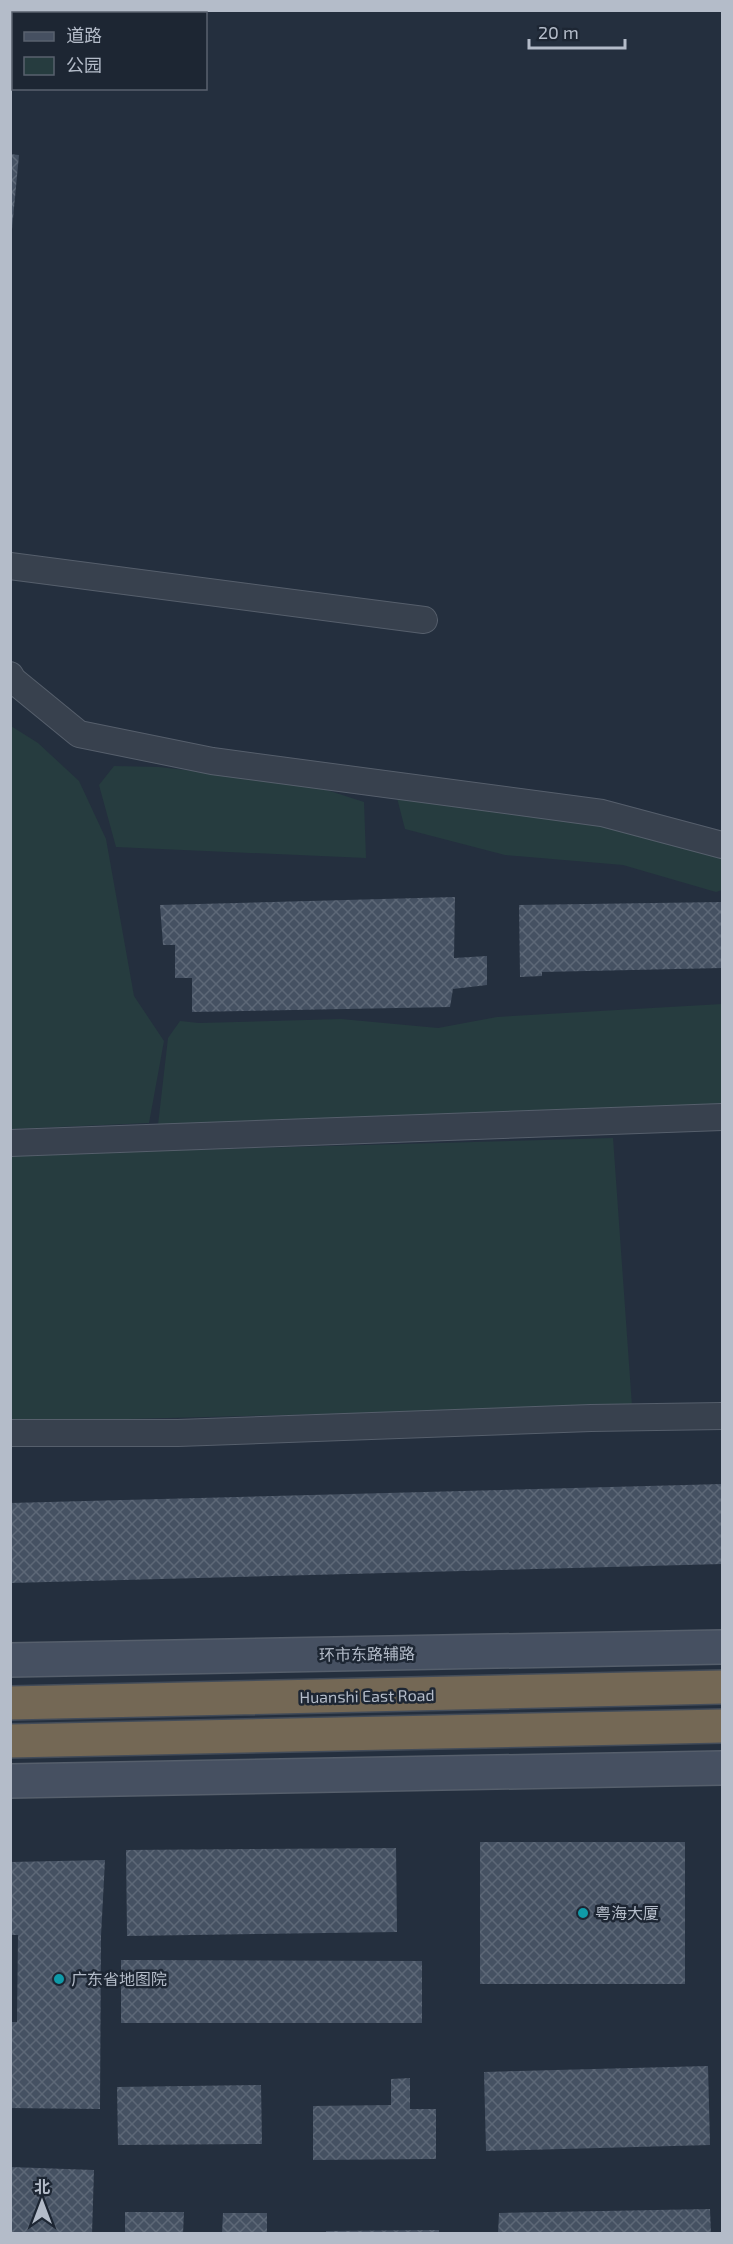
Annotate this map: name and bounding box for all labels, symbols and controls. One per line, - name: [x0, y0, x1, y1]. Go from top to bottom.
- legend: [12, 12, 207, 90]
- scale bar: [529, 12, 625, 50]
- text: 20 m: [538, 21, 579, 43]
- text: 道路: [66, 24, 102, 46]
- text: 公园: [66, 54, 102, 76]
- street label: 环市东路辅路: [319, 1643, 415, 1664]
- street label: Huanshi East Road: [299, 1685, 435, 1706]
- place label: 粤海大厦: [595, 1903, 659, 1922]
- marker: 粤海大厦: [576, 1906, 590, 1920]
- place label: 广东省地图院: [71, 1969, 167, 1988]
- marker: 广东省地图院: [52, 1972, 66, 1986]
- north arrow: [12, 2172, 72, 2232]
- text: 北: [34, 2177, 50, 2196]

